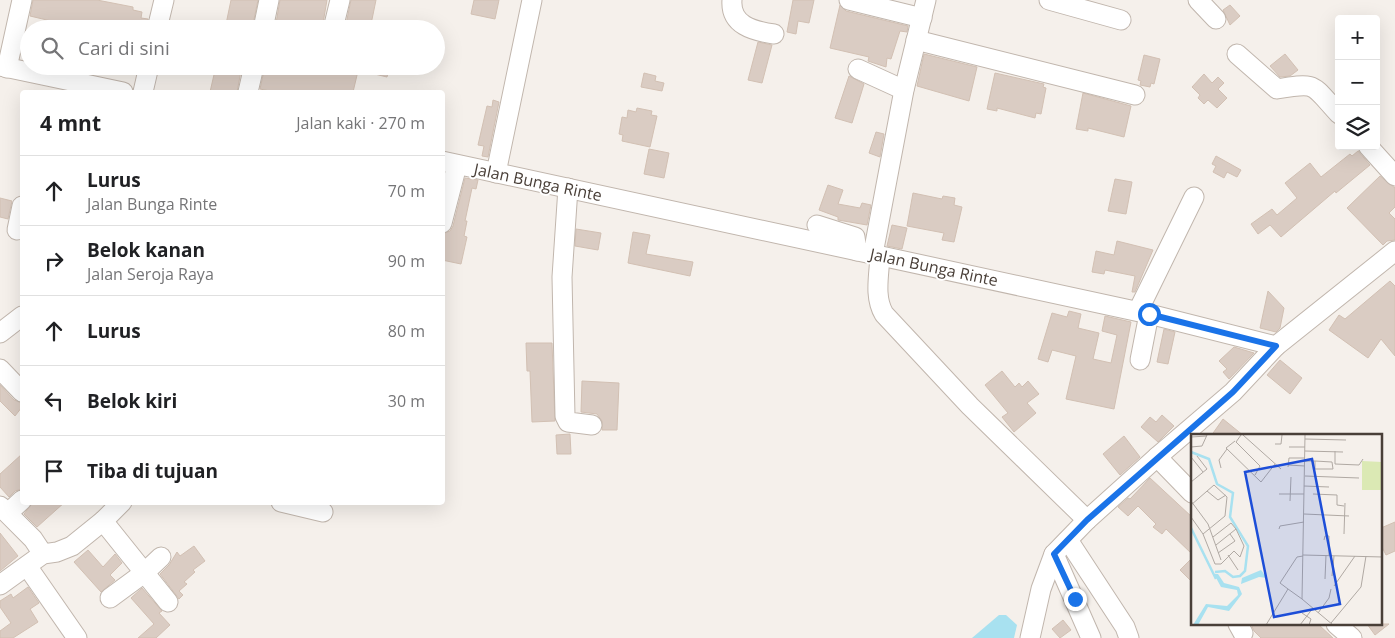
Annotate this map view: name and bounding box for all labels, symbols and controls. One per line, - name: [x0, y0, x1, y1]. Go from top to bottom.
- map controls: [1335, 15, 1380, 150]
- button: +: [1335, 15, 1380, 60]
- search box: [20, 20, 445, 75]
- icon: search: [38, 34, 66, 62]
- text: Cari di sini: [78, 35, 170, 61]
- button: −: [1335, 60, 1380, 105]
- button: layers: [1335, 105, 1380, 150]
- text: 4 mnt: [40, 109, 101, 137]
- text: Jalan kaki · 270 m: [296, 112, 425, 134]
- street label: Jalan Bunga Rinte: [470, 157, 604, 206]
- text: Lurus: [87, 167, 141, 193]
- icon: ahead: [40, 177, 68, 205]
- text: 70 m: [388, 180, 425, 202]
- text: Jalan Bunga Rinte: [87, 193, 217, 215]
- text: Belok kanan: [87, 237, 205, 263]
- street label: Jalan Bunga Rinte: [866, 242, 1000, 291]
- icon: right: [40, 247, 68, 275]
- text: 90 m: [388, 250, 425, 272]
- text: Jalan Seroja Raya: [87, 263, 214, 285]
- route start: [1138, 303, 1161, 326]
- icon: ahead: [40, 317, 68, 345]
- text: Lurus: [87, 318, 141, 344]
- text: 80 m: [388, 320, 425, 342]
- icon: left: [40, 387, 68, 415]
- text: Belok kiri: [87, 388, 177, 414]
- text: 30 m: [388, 390, 425, 412]
- inset map: [1191, 434, 1382, 626]
- icon: arrive: [40, 457, 68, 485]
- text: Tiba di tujuan: [87, 458, 218, 484]
- route end: [1064, 588, 1087, 611]

